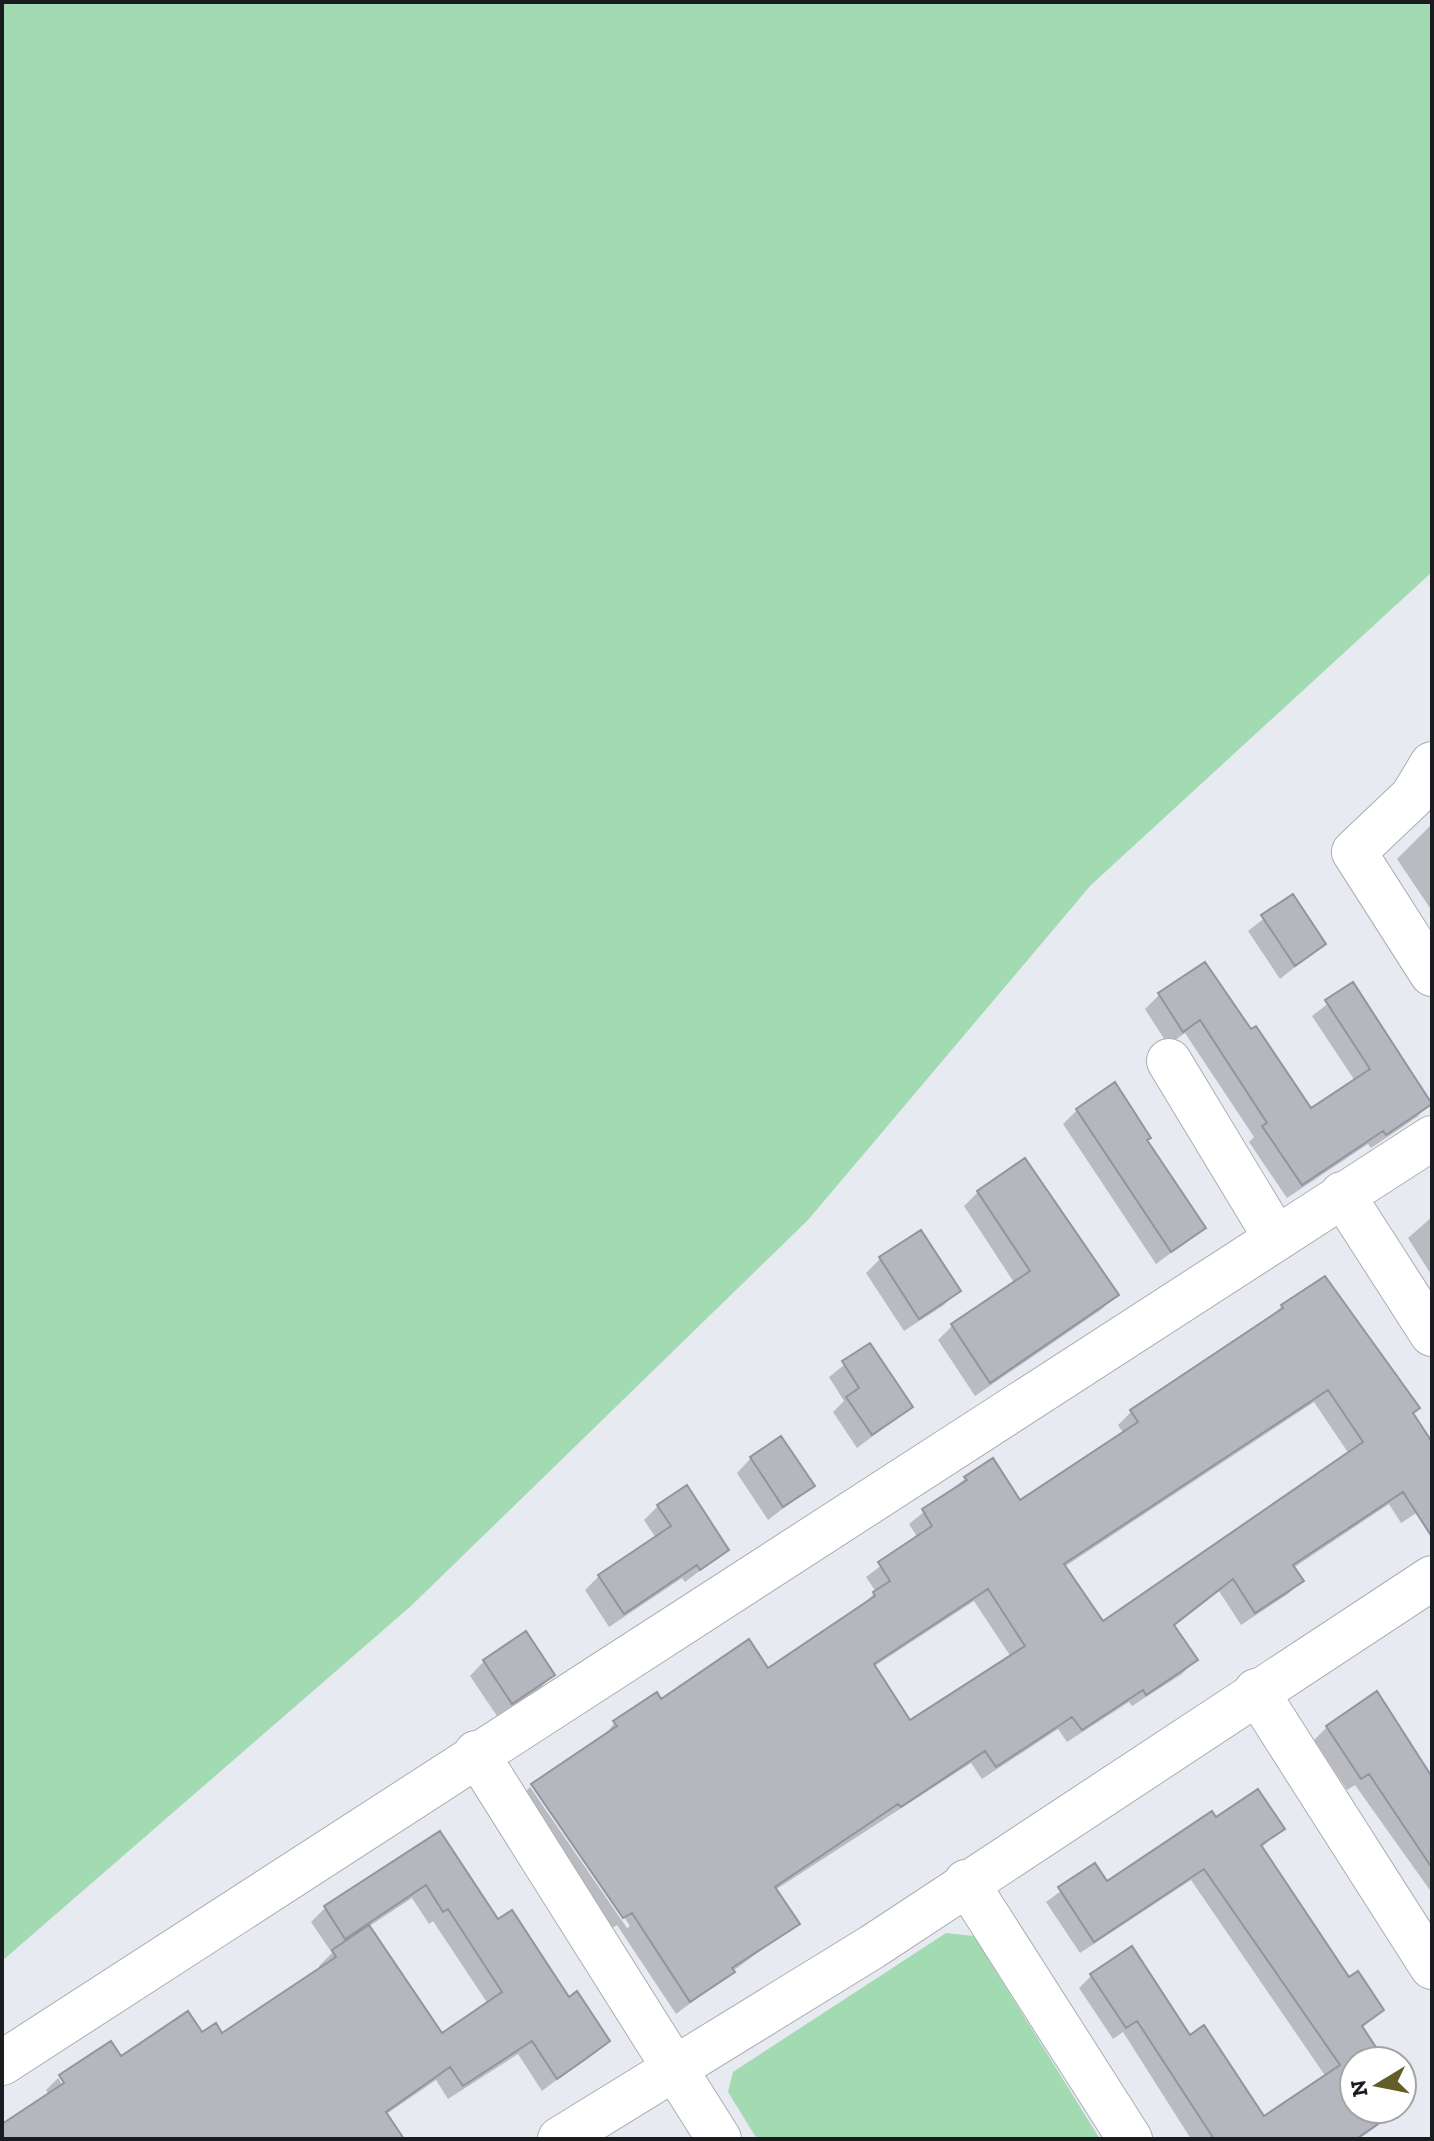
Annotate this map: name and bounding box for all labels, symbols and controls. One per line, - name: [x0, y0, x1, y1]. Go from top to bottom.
- north arrow: [1338, 2045, 1418, 2125]
- text: N: [1344, 2078, 1374, 2099]

